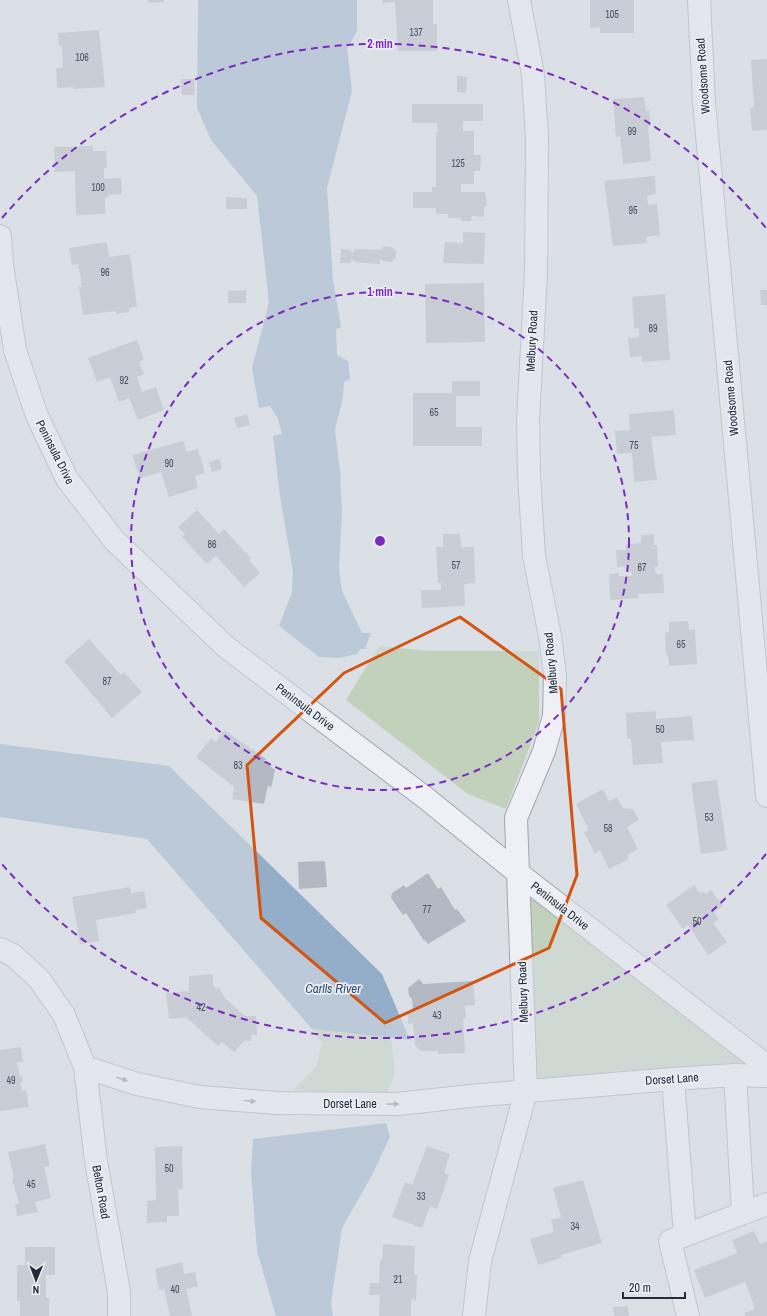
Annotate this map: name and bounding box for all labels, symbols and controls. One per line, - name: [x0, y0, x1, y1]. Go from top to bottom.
- house number: 105: [605, 8, 619, 21]
- house number: 137: [409, 26, 423, 39]
- text: 2 min: [367, 36, 393, 52]
- street label: Woodsome Road: [692, 38, 714, 114]
- house number: 106: [75, 51, 89, 64]
- house number: 99: [627, 125, 637, 138]
- house number: 125: [451, 157, 465, 170]
- house number: 100: [91, 181, 105, 194]
- house number: 95: [628, 204, 638, 217]
- house number: 96: [100, 266, 110, 279]
- text: 1 min: [367, 284, 393, 300]
- street label: Melbury Road: [522, 310, 542, 372]
- house number: 89: [648, 322, 658, 335]
- street label: Woodsome Road: [720, 360, 742, 436]
- house number: 92: [119, 374, 129, 387]
- house number: 65: [429, 406, 439, 419]
- street label: Peninsula Drive: [32, 417, 78, 487]
- house number: 75: [629, 439, 639, 452]
- house number: 90: [164, 457, 174, 470]
- centre of rings: [373, 534, 387, 548]
- house number: 86: [207, 538, 217, 551]
- house number: 57: [451, 559, 461, 572]
- house number: 67: [637, 561, 647, 574]
- street label: Melbury Road: [540, 632, 562, 694]
- house number: 65: [676, 638, 686, 651]
- house number: 87: [102, 675, 112, 688]
- street label: Peninsula Drive: [272, 680, 338, 734]
- house number: 50: [655, 723, 665, 736]
- house number: 83: [233, 759, 243, 772]
- house number: 53: [704, 811, 714, 824]
- house number: 58: [603, 822, 613, 835]
- street label: Peninsula Drive: [527, 878, 593, 934]
- house number: 77: [422, 903, 432, 916]
- house number: 50: [692, 915, 702, 928]
- street label: Melbury Road: [514, 961, 532, 1023]
- water label: Carlls River: [305, 980, 361, 997]
- house number: 42: [196, 1001, 206, 1014]
- house number: 43: [432, 1009, 442, 1022]
- street label: Dorset Lane: [645, 1069, 699, 1089]
- house number: 49: [6, 1074, 16, 1087]
- one-way arrow: [116, 1077, 128, 1083]
- street label: Dorset Lane: [323, 1096, 377, 1112]
- one-way arrow: [243, 1097, 256, 1104]
- one-way arrow: [387, 1101, 400, 1107]
- house number: 50: [164, 1162, 174, 1175]
- street label: Belton Road: [88, 1164, 114, 1220]
- house number: 45: [26, 1178, 36, 1191]
- house number: 33: [416, 1190, 426, 1203]
- house number: 34: [570, 1220, 580, 1233]
- north arrow: [16, 1260, 56, 1300]
- house number: 21: [393, 1273, 403, 1286]
- scale bar: [623, 1274, 685, 1300]
- text: 20 m: [629, 1280, 651, 1296]
- text: N: [32, 1283, 39, 1297]
- house number: 40: [170, 1283, 180, 1296]

